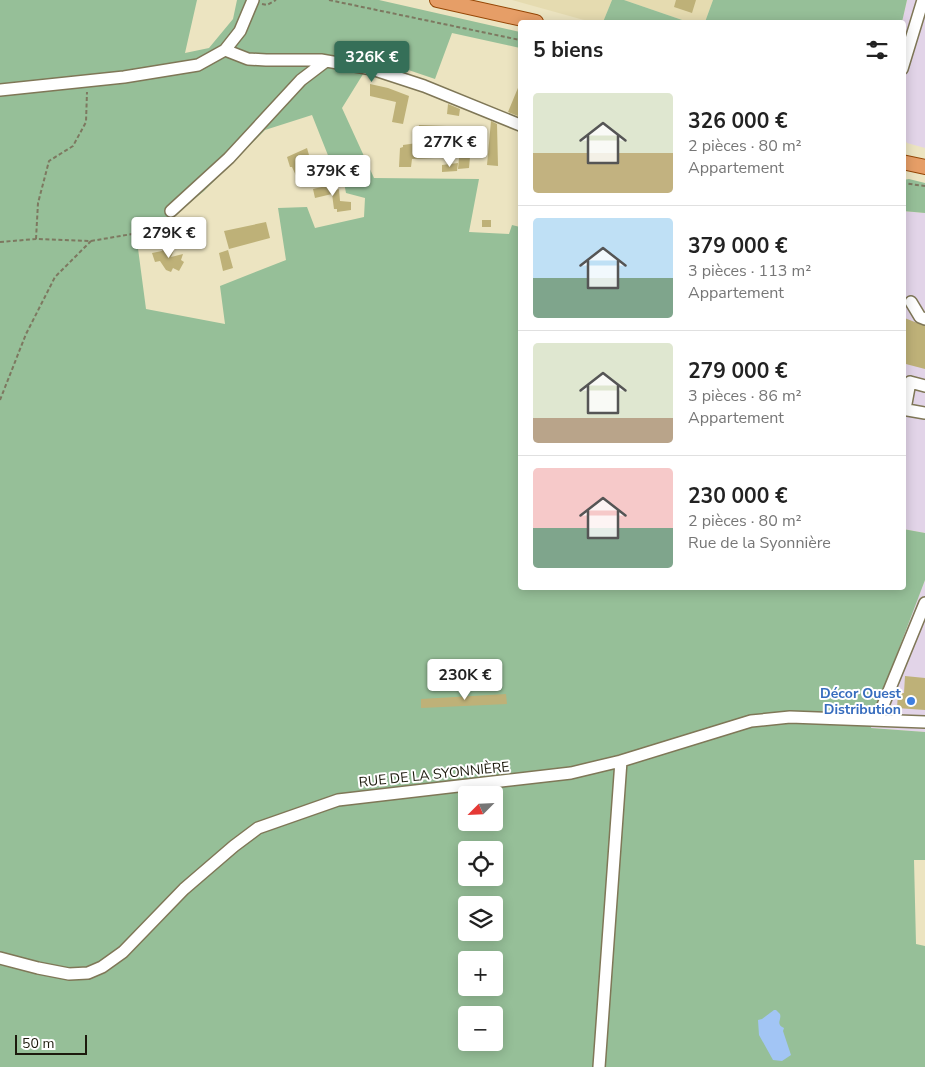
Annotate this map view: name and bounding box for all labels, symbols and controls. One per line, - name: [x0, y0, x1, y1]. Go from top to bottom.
- text: 5 biens: [533, 36, 603, 64]
- icon: filters: [863, 36, 891, 64]
- pin: 326K €: [331, 41, 413, 83]
- text: 326K €: [345, 46, 399, 68]
- text: 326 000 €: [688, 107, 788, 135]
- icon: home: [573, 113, 633, 173]
- pin: 277K €: [409, 126, 491, 168]
- text: 277K €: [423, 131, 477, 153]
- text: 2 pièces · 80 m²: [688, 135, 802, 157]
- pin: 379K €: [292, 154, 374, 197]
- text: Appartement: [688, 157, 784, 179]
- text: 379K €: [306, 160, 360, 182]
- pin: 279K €: [128, 216, 210, 259]
- text: 279K €: [142, 222, 196, 244]
- text: 379 000 €: [688, 232, 788, 260]
- icon: home: [573, 238, 633, 298]
- text: 3 pièces · 113 m²: [688, 260, 811, 282]
- text: Appartement: [688, 282, 784, 304]
- text: 279 000 €: [688, 357, 788, 385]
- icon: home: [573, 363, 633, 423]
- text: 3 pièces · 86 m²: [688, 385, 802, 407]
- text: Appartement: [688, 407, 784, 429]
- text: 230 000 €: [688, 482, 788, 510]
- icon: home: [573, 488, 633, 548]
- text: 2 pièces · 80 m²: [688, 510, 802, 532]
- text: Rue de la Syonnière: [688, 532, 831, 554]
- pin: 230K €: [424, 658, 506, 701]
- text: 230K €: [438, 664, 492, 686]
- place label: Décor Ouest Distribution: [820, 684, 902, 719]
- marker: Décor Ouest Distribution: [905, 695, 917, 707]
- street label: RUE DE LA SYONNIÈRE: [358, 757, 510, 792]
- north arrow: [458, 786, 502, 831]
- map controls: [458, 786, 503, 1051]
- button: locate: [458, 841, 503, 886]
- button: layers: [458, 896, 503, 941]
- button: +: [458, 951, 503, 996]
- button: −: [458, 1006, 503, 1051]
- scale bar: [15, 1032, 88, 1055]
- text: 50 m: [22, 1034, 54, 1053]

